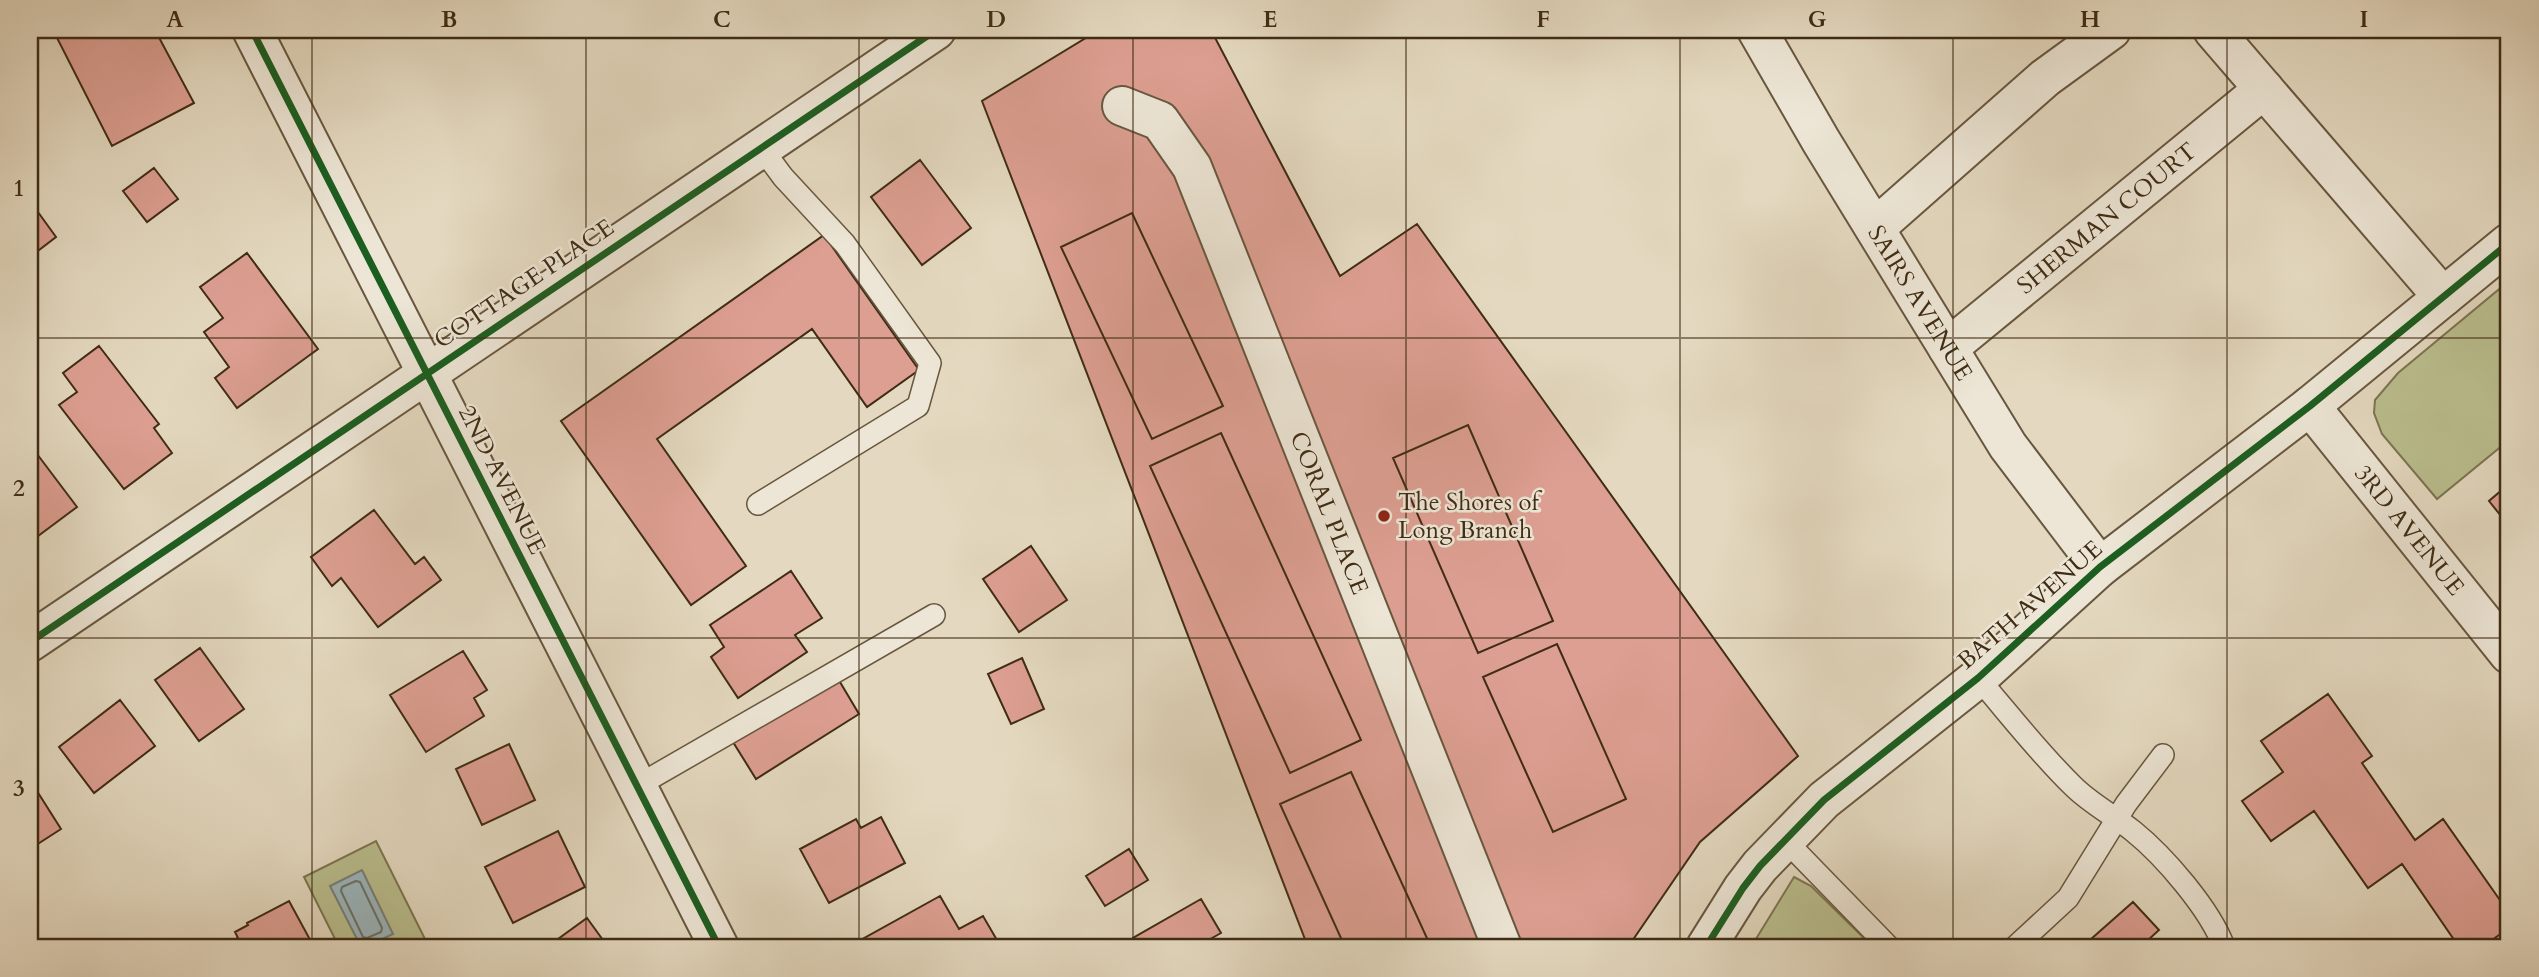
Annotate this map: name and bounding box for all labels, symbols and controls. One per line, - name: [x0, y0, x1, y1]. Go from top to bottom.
- text: A: [166, 4, 184, 35]
- text: B: [441, 4, 457, 35]
- text: C: [713, 4, 731, 35]
- text: D: [986, 4, 1006, 35]
- text: E: [1263, 4, 1277, 35]
- text: F: [1536, 4, 1550, 35]
- text: G: [1808, 4, 1827, 35]
- text: H: [2080, 4, 2100, 35]
- text: I: [2360, 4, 2368, 35]
- street label: SHERMAN COURT: [2010, 135, 2203, 302]
- text: 1: [13, 173, 25, 204]
- street label: COTTAGE PLACE: [427, 211, 621, 357]
- street label: SAIRS AVENUE: [1860, 219, 1981, 387]
- street label: 2ND AVENUE: [450, 400, 554, 560]
- street label: CORAL PLACE: [1282, 426, 1377, 599]
- street label: 3RD AVENUE: [2347, 458, 2472, 602]
- text: 2: [13, 473, 25, 504]
- place label: The Shores of Long Branch: [1398, 486, 1542, 547]
- marker: The Shores of Long Branch: [1376, 508, 1392, 524]
- street label: BATH AVENUE: [1951, 533, 2109, 677]
- text: 3: [13, 773, 25, 804]

